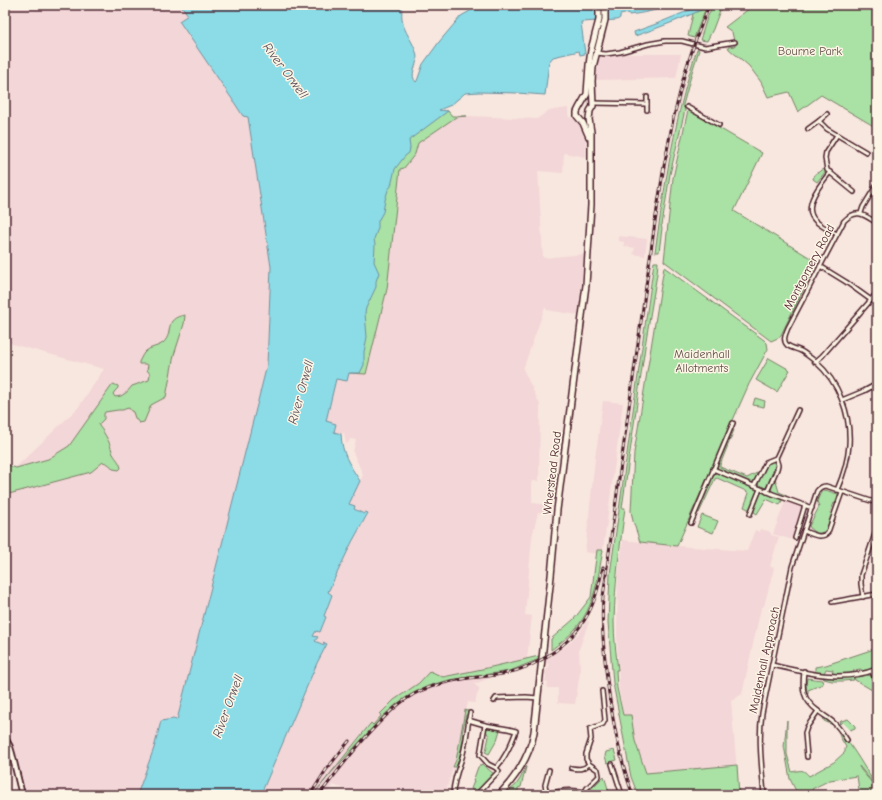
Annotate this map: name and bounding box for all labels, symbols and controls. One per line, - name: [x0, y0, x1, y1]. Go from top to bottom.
- water label: River Orwell: [260, 40, 311, 101]
- park label: Bourne Park: [778, 44, 842, 58]
- street label: Montgomery Road: [781, 222, 837, 312]
- park label: Maidenhall Allotments: [674, 347, 730, 375]
- water label: River Orwell: [285, 358, 316, 426]
- street label: Wherstead Road: [540, 430, 564, 516]
- street label: Maidenhall Approach: [746, 605, 782, 715]
- water label: River Orwell: [209, 673, 246, 739]

